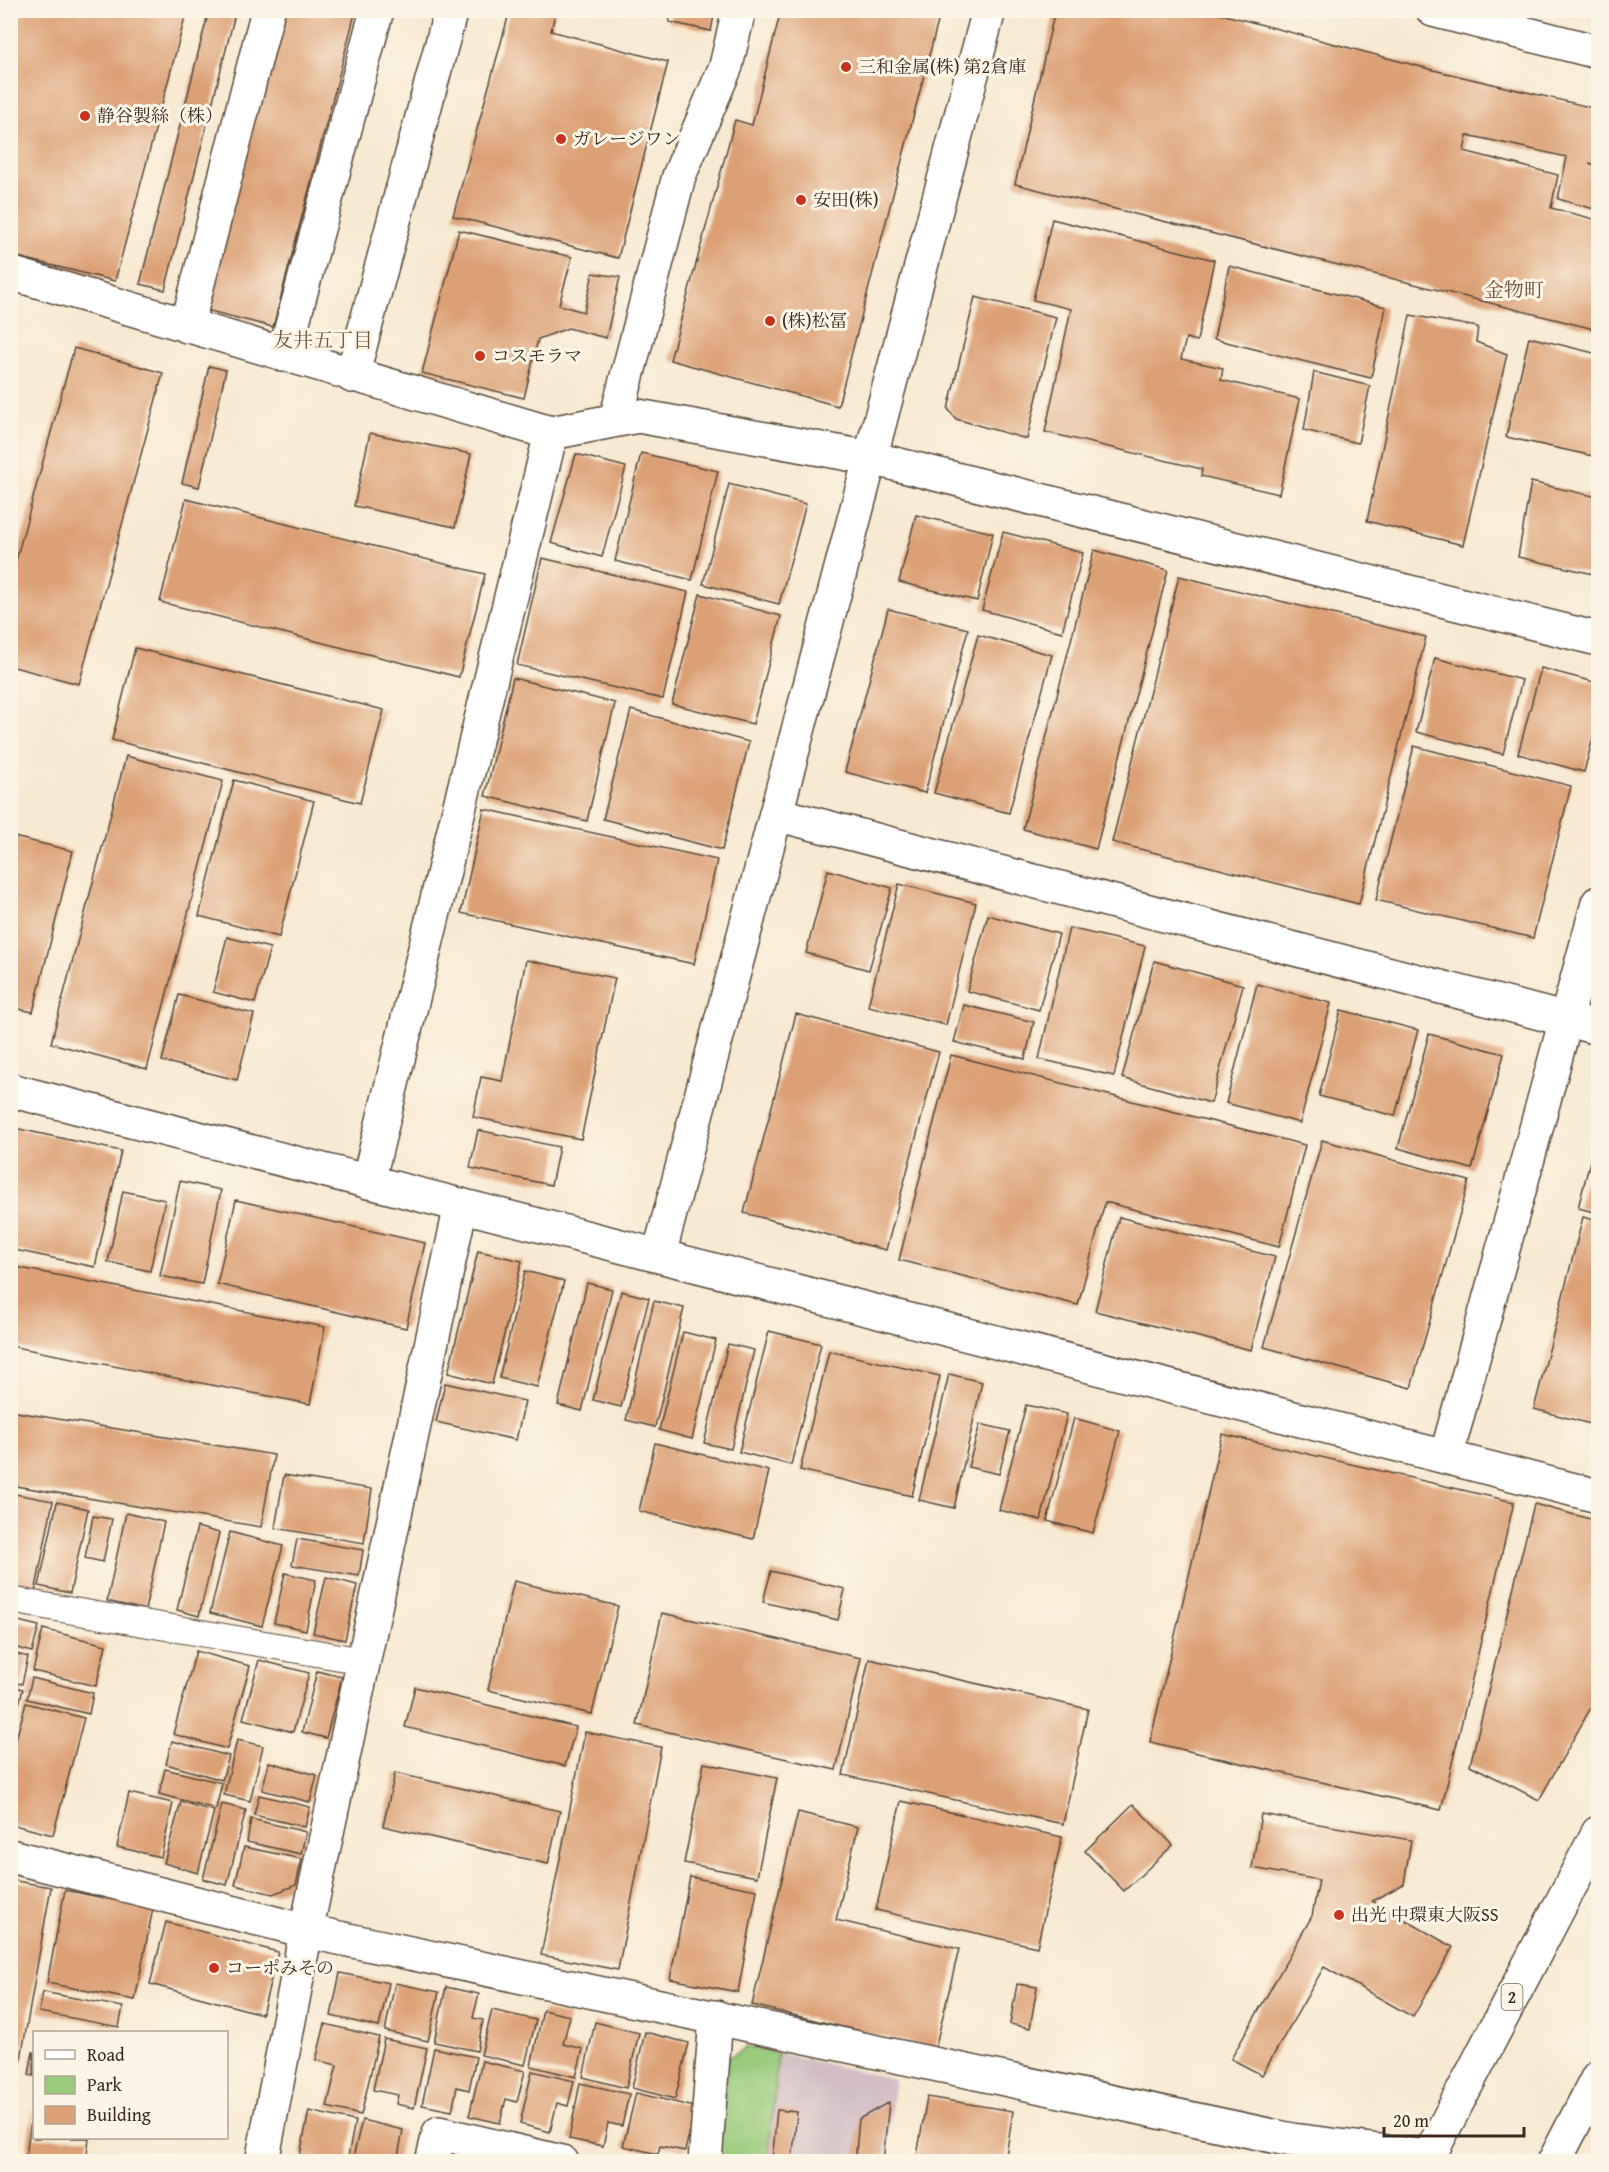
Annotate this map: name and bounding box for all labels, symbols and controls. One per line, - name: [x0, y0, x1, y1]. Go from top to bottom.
- place label: 三和金属(株) 第2倉庫: [858, 53, 1026, 80]
- marker: 三和金属(株) 第2倉庫: [839, 60, 853, 74]
- place label: 静谷製絲（株）: [97, 102, 223, 129]
- marker: 静谷製絲（株）: [78, 109, 92, 123]
- place label: ガレージワン: [573, 125, 681, 152]
- marker: ガレージワン: [554, 132, 568, 146]
- place label: 安田(株): [813, 186, 879, 213]
- marker: 安田(株): [794, 193, 808, 207]
- district label: 金物町: [1484, 275, 1544, 304]
- place label: (株)松冨: [782, 307, 848, 334]
- marker: (株)松冨: [763, 314, 777, 328]
- district label: 友井五丁目: [273, 325, 373, 354]
- place label: コスモラマ: [492, 342, 582, 369]
- marker: コスモラマ: [473, 349, 487, 363]
- place label: 出光 中環東大阪SS: [1351, 1901, 1499, 1928]
- marker: 出光 中環東大阪SS: [1332, 1908, 1346, 1922]
- place label: コーポみその: [226, 1954, 334, 1981]
- marker: コーポみその: [207, 1961, 221, 1975]
- road number: 2: [1502, 1984, 1522, 2010]
- legend: [33, 2031, 228, 2139]
- text: Road: [87, 2041, 125, 2068]
- text: Park: [87, 2071, 123, 2098]
- scale bar: [1384, 2100, 1524, 2138]
- text: Building: [87, 2101, 151, 2128]
- text: 20 m: [1393, 2107, 1429, 2134]

